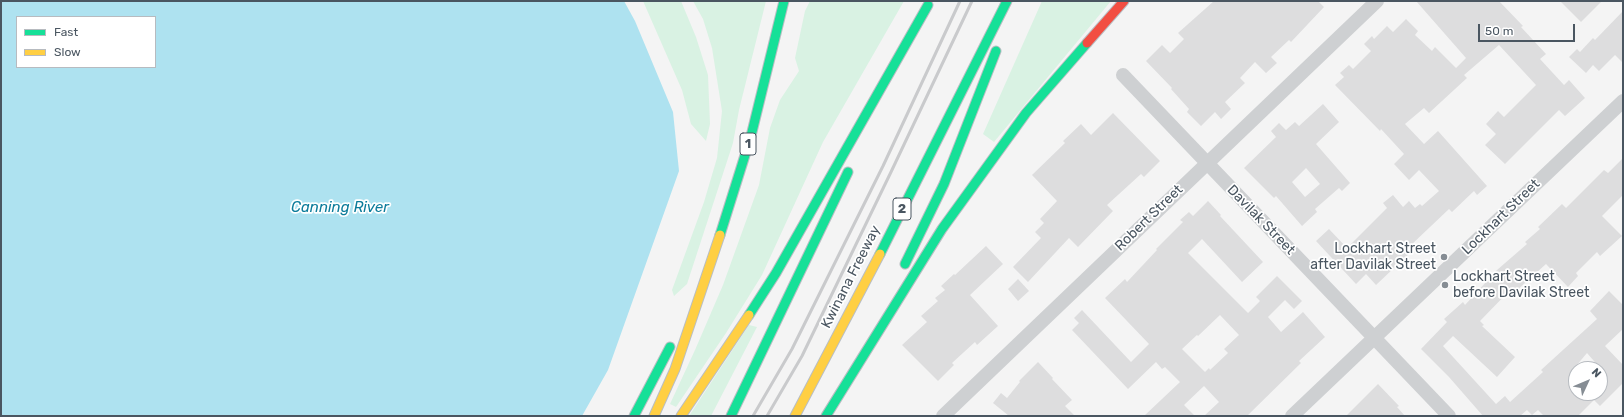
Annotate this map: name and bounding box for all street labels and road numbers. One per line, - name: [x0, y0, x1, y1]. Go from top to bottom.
- road number: 1: [740, 133, 756, 155]
- street label: Lockhart Street: [1459, 176, 1543, 258]
- street label: Robert Street: [1112, 181, 1186, 255]
- street label: Davilak Street: [1223, 182, 1299, 258]
- road number: 2: [893, 198, 911, 220]
- street label: Kwinana Freeway: [818, 223, 884, 331]

